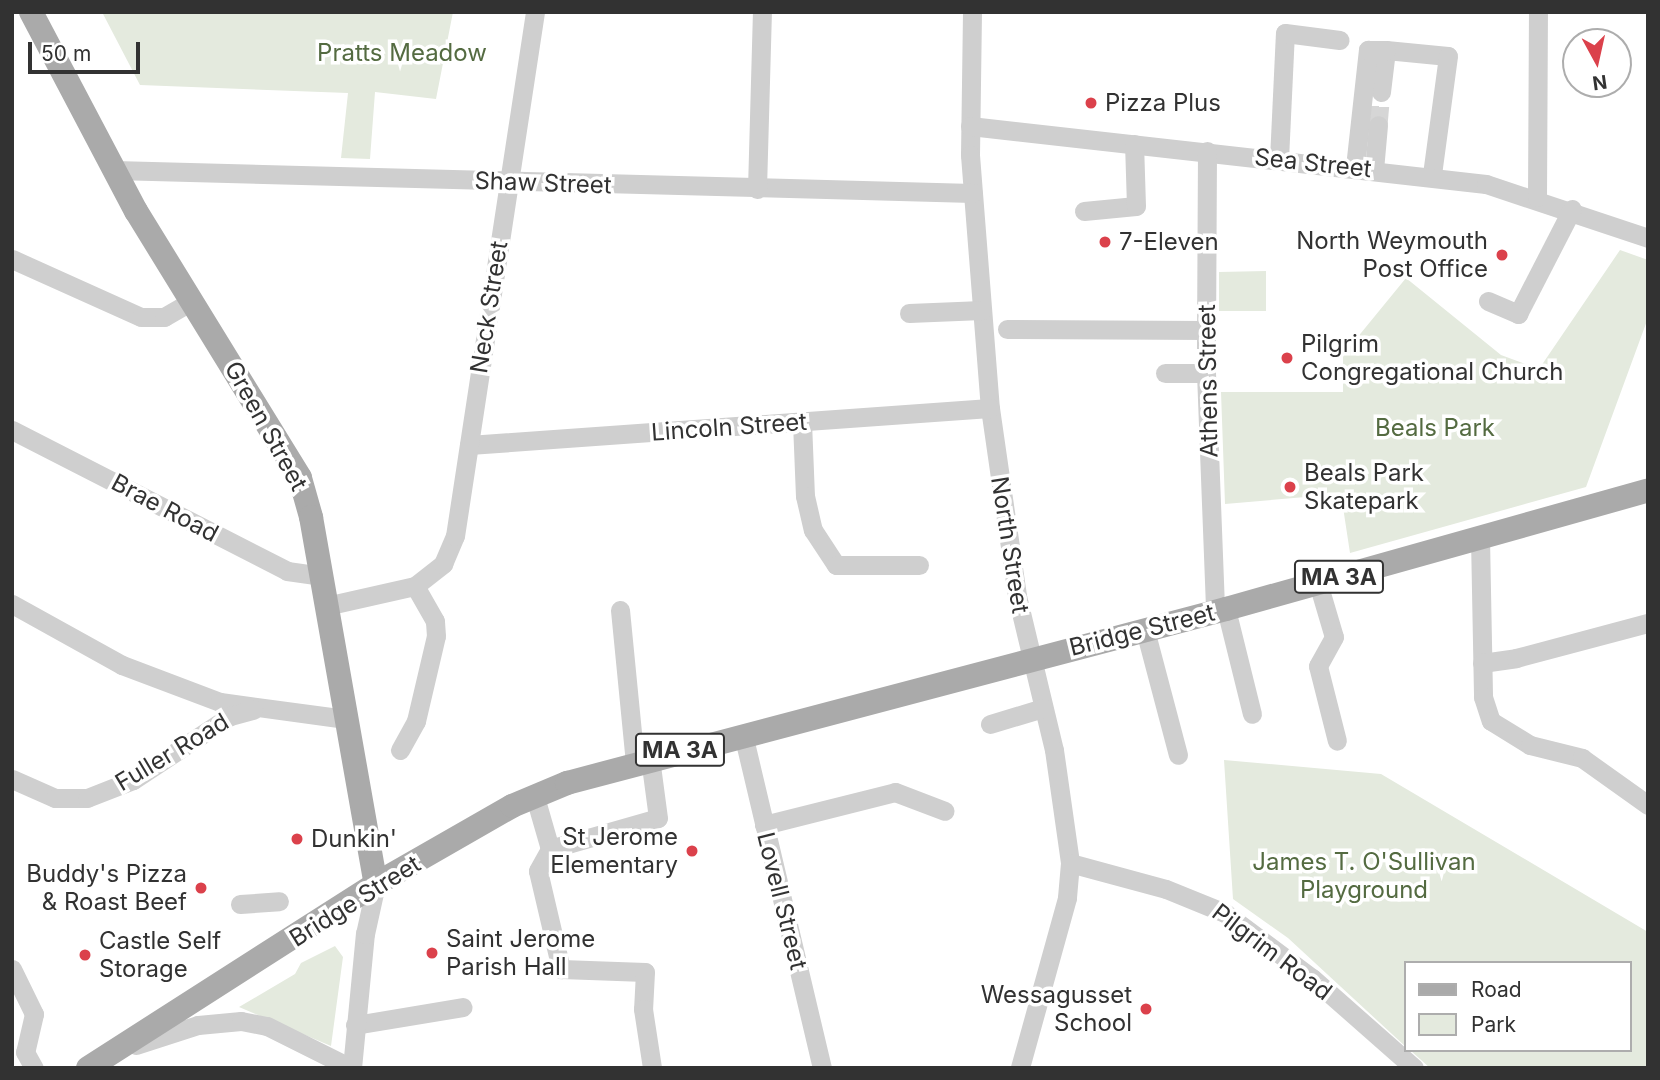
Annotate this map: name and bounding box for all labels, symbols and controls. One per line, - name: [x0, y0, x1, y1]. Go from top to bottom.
- scale bar: [32, 28, 144, 72]
- north arrow: [1562, 28, 1632, 98]
- park label: Pratts Meadow: [317, 39, 487, 67]
- text: 50 m: [41, 41, 91, 66]
- text: N: [1591, 70, 1608, 95]
- place label: Pizza Plus: [1105, 89, 1221, 117]
- marker: Pizza Plus: [1083, 95, 1099, 111]
- street label: Sea Street: [1253, 143, 1373, 183]
- street label: Shaw Street: [474, 166, 612, 200]
- place label: North Weymouth Post Office: [1296, 227, 1488, 283]
- place label: 7-Eleven: [1119, 228, 1219, 256]
- marker: 7-Eleven: [1097, 234, 1113, 250]
- street label: Neck Street: [464, 239, 514, 375]
- marker: North Weymouth Post Office: [1494, 247, 1510, 263]
- street label: Athens Street: [1192, 304, 1224, 458]
- place label: Pilgrim Congregational Church: [1301, 330, 1563, 386]
- marker: Pilgrim Congregational Church: [1279, 350, 1295, 366]
- street label: Green Street: [219, 356, 313, 496]
- street label: Lincoln Street: [650, 407, 808, 447]
- park label: Beals Park: [1375, 414, 1495, 442]
- place label: Beals Park Skatepark: [1304, 459, 1424, 515]
- street label: Brae Road: [107, 468, 223, 548]
- street label: North Street: [985, 474, 1035, 616]
- marker: Beals Park Skatepark: [1282, 479, 1298, 495]
- road number: MA 3A: [1294, 558, 1384, 596]
- street label: Bridge Street: [1066, 598, 1218, 662]
- street label: Fuller Road: [110, 707, 234, 797]
- road number: MA 3A: [634, 730, 726, 770]
- place label: St Jerome Elementary: [550, 823, 678, 879]
- place label: Dunkin': [311, 825, 397, 853]
- street label: Lovell Street: [751, 829, 813, 973]
- marker: Dunkin': [289, 831, 305, 847]
- marker: St Jerome Elementary: [684, 843, 700, 859]
- park label: James T. O'Sullivan Playground: [1252, 848, 1476, 904]
- street label: Bridge Street: [284, 849, 426, 953]
- place label: Buddy's Pizza & Roast Beef: [26, 860, 187, 916]
- marker: Buddy's Pizza & Roast Beef: [193, 880, 209, 896]
- street label: Pilgrim Road: [1206, 898, 1338, 1006]
- place label: Saint Jerome Parish Hall: [446, 925, 595, 981]
- place label: Castle Self Storage: [99, 927, 221, 983]
- marker: Saint Jerome Parish Hall: [424, 945, 440, 961]
- marker: Castle Self Storage: [77, 947, 93, 963]
- legend: [1404, 961, 1632, 1052]
- text: Road: [1471, 977, 1522, 1002]
- place label: Wessagusset School: [981, 981, 1132, 1037]
- marker: Wessagusset School: [1138, 1001, 1154, 1017]
- text: Park: [1471, 1012, 1516, 1037]

